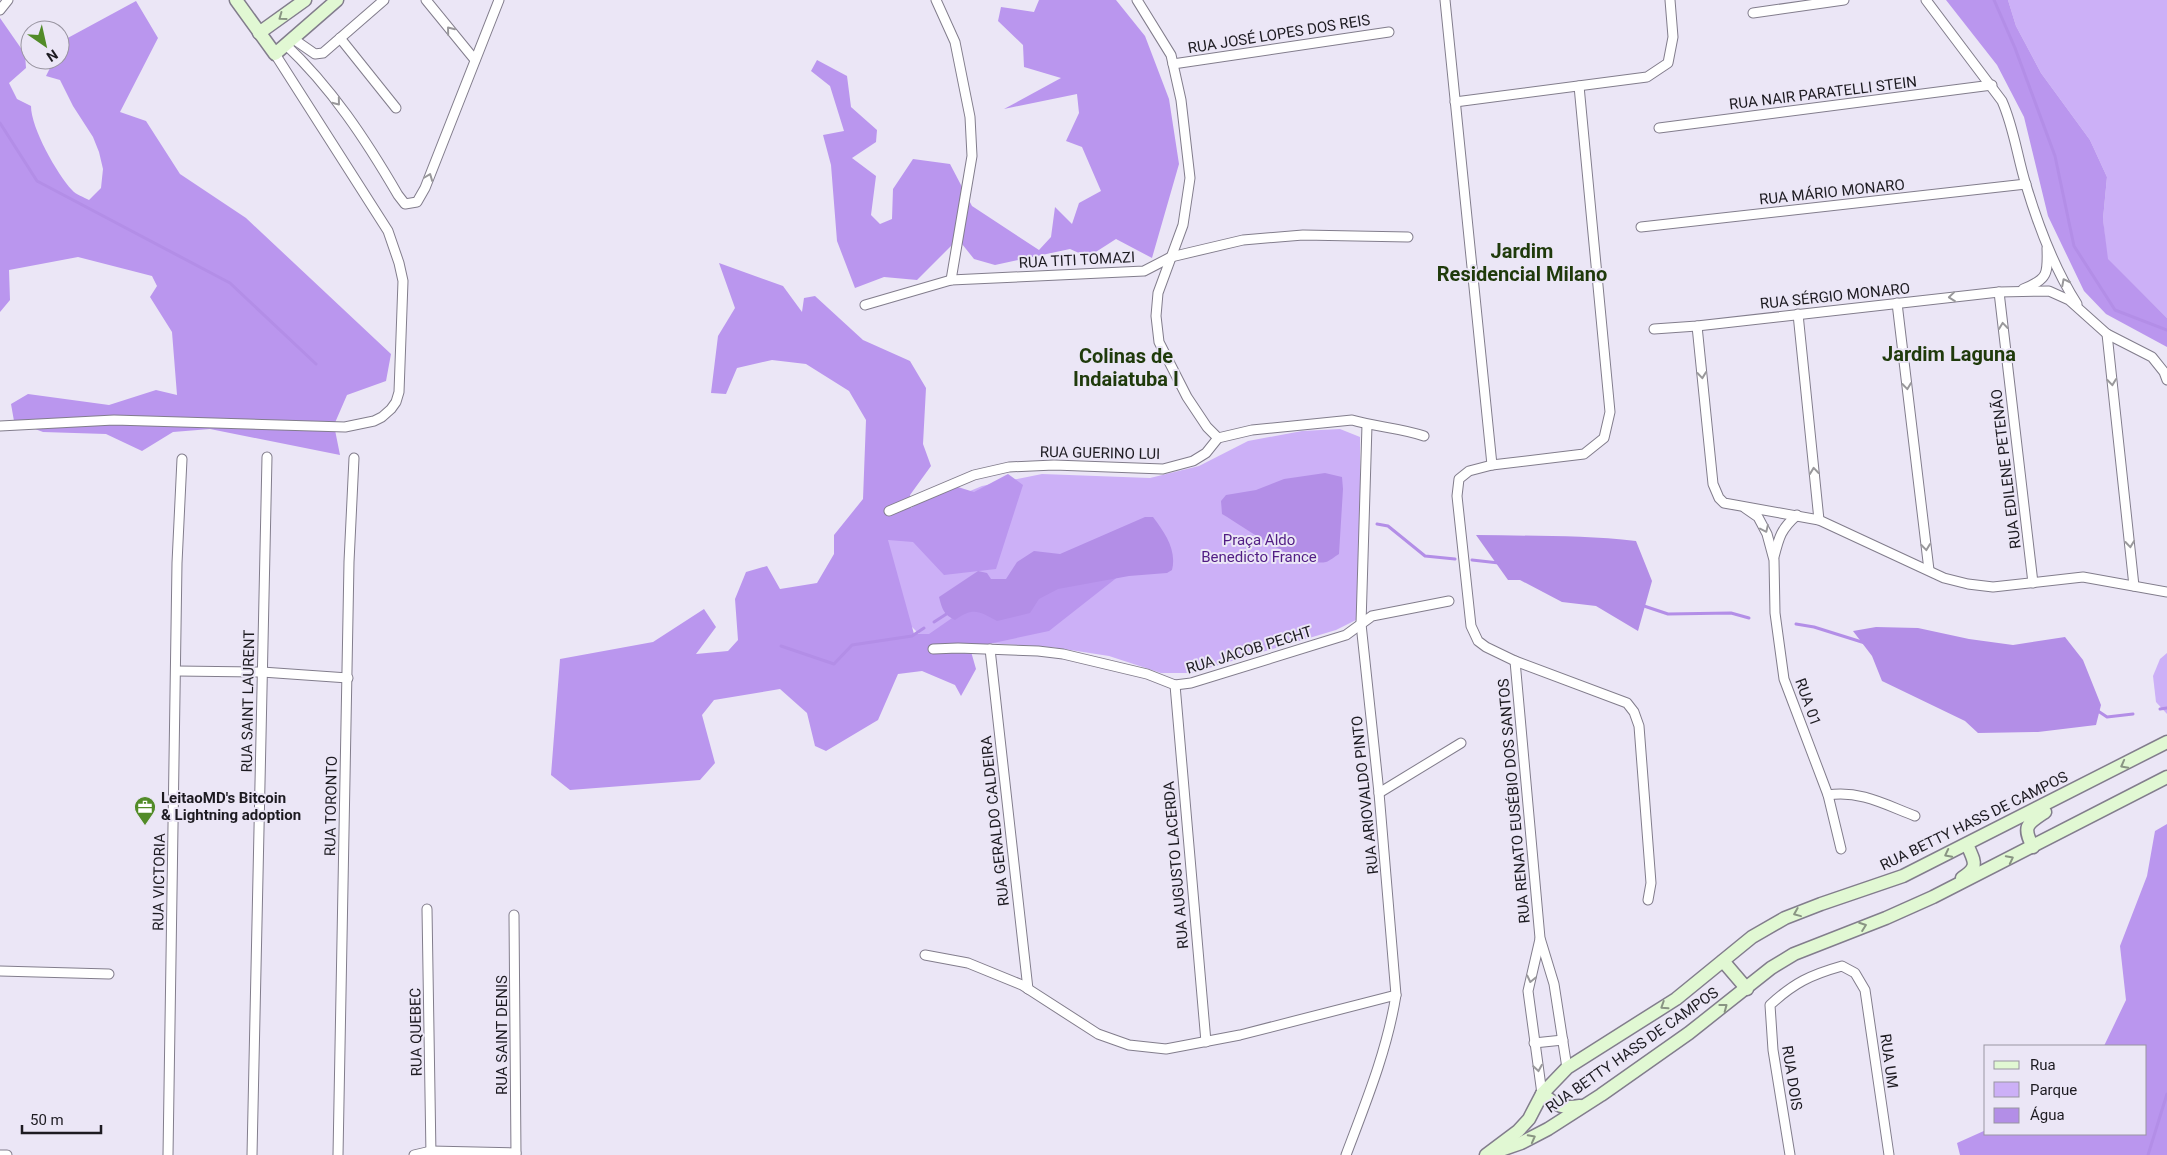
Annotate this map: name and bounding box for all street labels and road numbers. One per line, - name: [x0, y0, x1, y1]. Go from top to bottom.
- street label: RUA JOSÉ LOPES DOS REIS: [1187, 11, 1371, 57]
- street label: RUA NAIR PARATELLI STEIN: [1728, 73, 1918, 113]
- street label: RUA MÁRIO MONARO: [1758, 175, 1906, 209]
- street label: RUA TITI TOMAZI: [1018, 248, 1136, 272]
- street label: RUA SÉRGIO MONARO: [1759, 279, 1911, 313]
- street label: RUA EDILENE PETENÃO: [1987, 388, 2025, 550]
- street label: RUA GUERINO LUI: [1040, 443, 1160, 463]
- street label: RUA JACOB PECHT: [1184, 622, 1314, 678]
- street label: RUA SAINT LAURENT: [238, 629, 258, 773]
- street label: RUA 01: [1791, 676, 1825, 728]
- street label: RUA RENATO EUSÉBIO DOS SANTOS: [1494, 678, 1534, 924]
- street label: RUA ARIOVALDO PINTO: [1348, 715, 1382, 875]
- street label: RUA GERALDO CALDEIRA: [977, 735, 1013, 907]
- street label: RUA TORONTO: [321, 756, 341, 856]
- street label: RUA BETTY HASS DE CAMPOS: [1877, 768, 2071, 874]
- street label: RUA AUGUSTO LACERDA: [1160, 780, 1192, 950]
- street label: RUA VICTORIA: [149, 833, 169, 931]
- street label: RUA SAINT DENIS: [493, 975, 511, 1095]
- street label: RUA BETTY HASS DE CAMPOS: [1542, 983, 1722, 1117]
- street label: RUA QUEBEC: [406, 987, 426, 1076]
- street label: RUA UM: [1876, 1032, 1902, 1090]
- street label: RUA DOIS: [1778, 1044, 1806, 1112]

